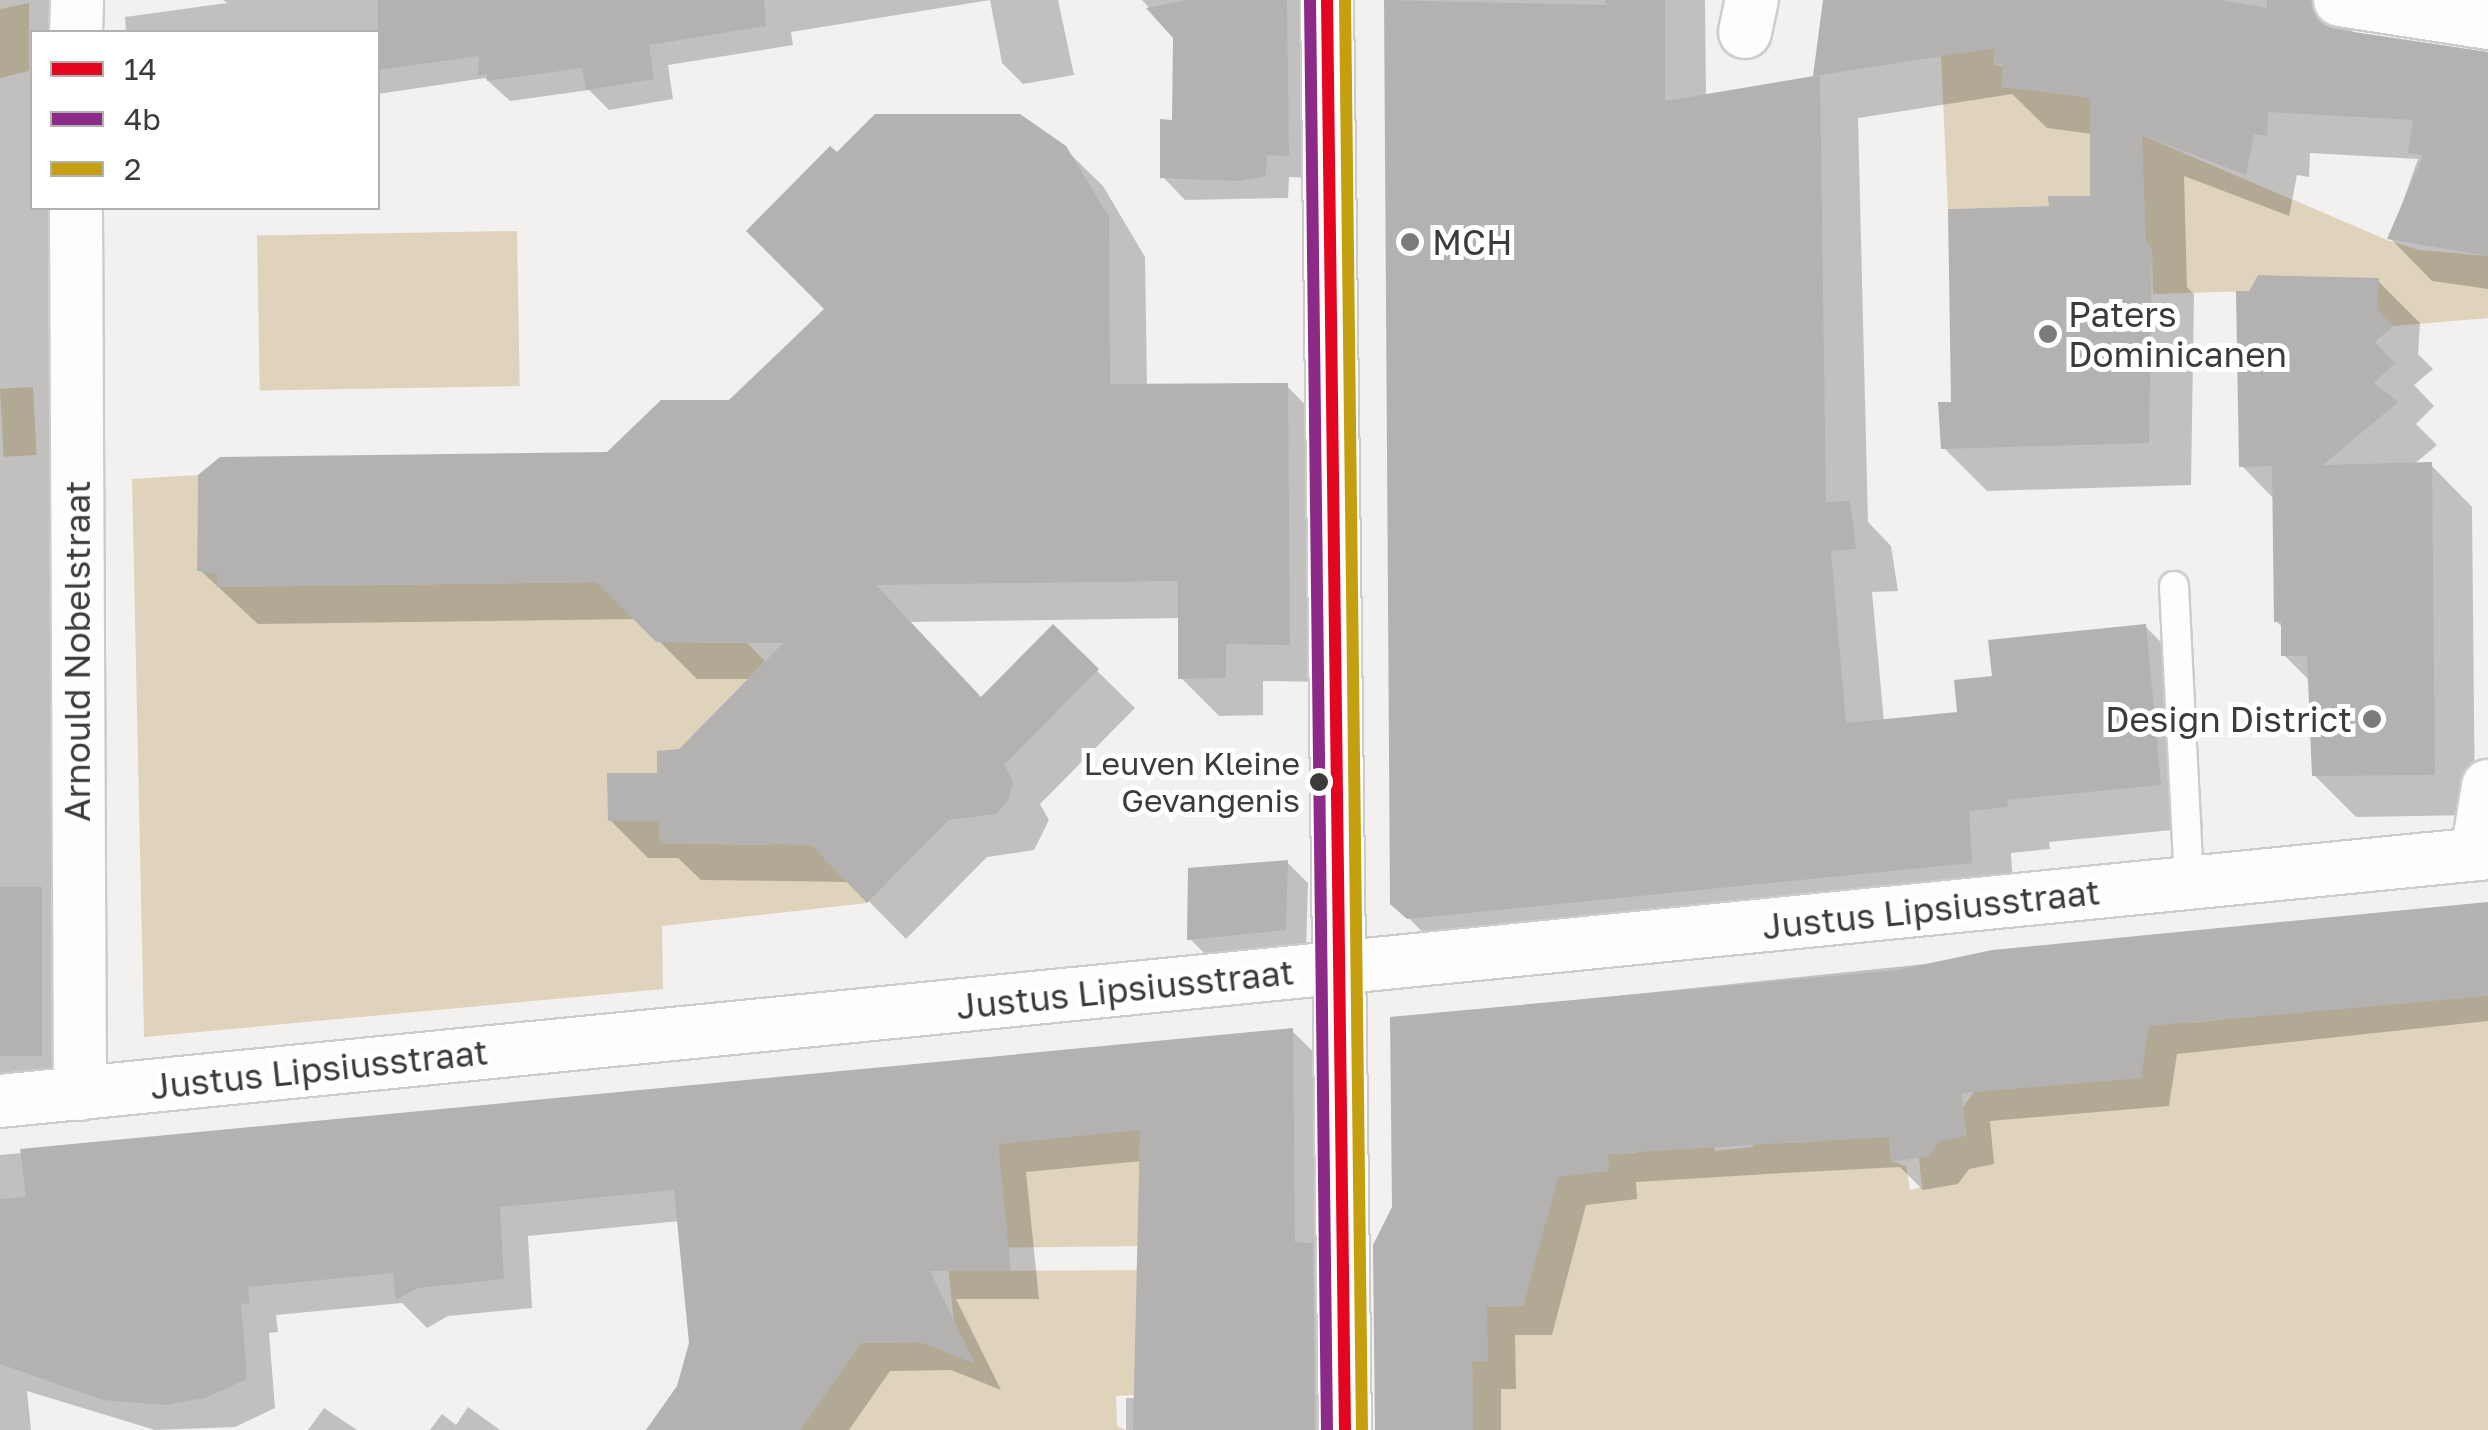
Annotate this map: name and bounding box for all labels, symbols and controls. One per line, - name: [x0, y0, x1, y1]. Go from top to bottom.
- legend: [30, 30, 380, 210]
- text: 14: [124, 51, 157, 87]
- text: 4b: [124, 101, 161, 137]
- text: 2: [124, 151, 141, 187]
- place label: MCH: [1432, 221, 1512, 263]
- marker: MCH: [1397, 229, 1423, 255]
- place label: Paters Dominicanen: [2068, 293, 2287, 375]
- marker: Paters Dominicanen: [2037, 323, 2059, 345]
- street label: Arnould Nobelstraat: [56, 480, 98, 822]
- place label: Design District: [2105, 698, 2352, 740]
- marker: Design District: [2361, 708, 2383, 730]
- place label: Leuven Kleine Gevangenis: [1084, 745, 1300, 820]
- marker: Leuven Kleine Gevangenis: [1309, 772, 1329, 792]
- street label: Justus Lipsiusstraat: [1760, 870, 2102, 948]
- street label: Justus Lipsiusstraat: [954, 950, 1296, 1028]
- street label: Justus Lipsiusstraat: [148, 1030, 490, 1108]

